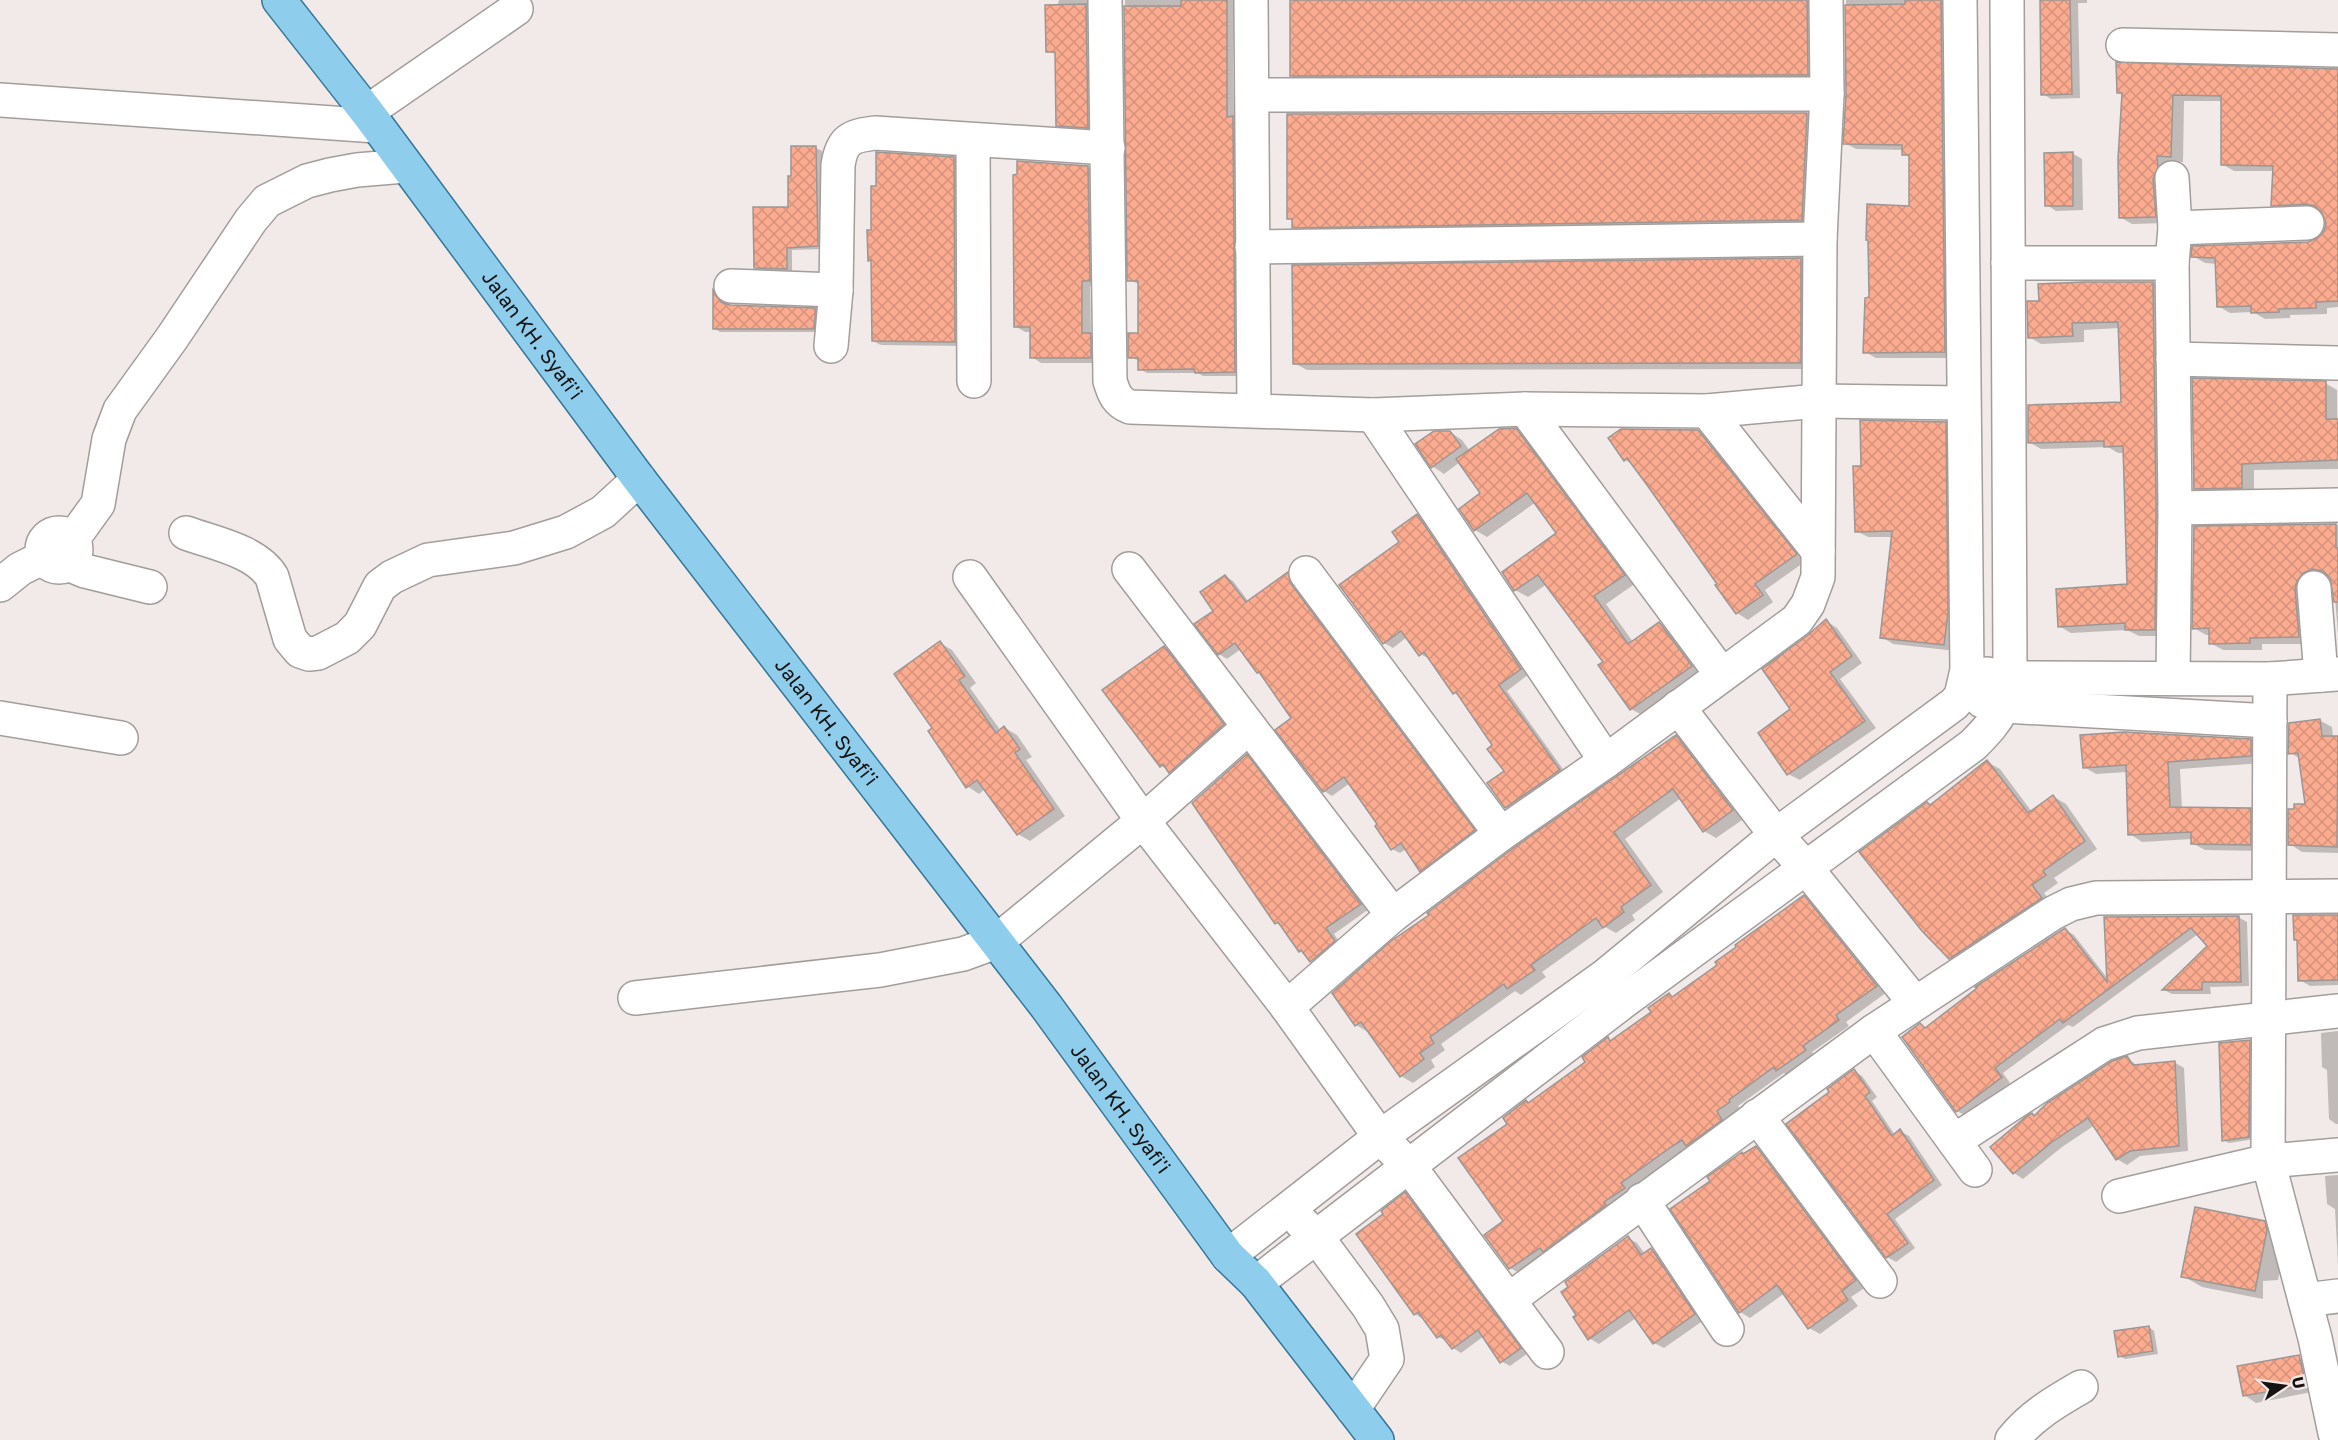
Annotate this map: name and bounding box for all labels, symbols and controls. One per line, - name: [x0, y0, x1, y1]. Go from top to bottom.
- street label: Jalan KH. Syafi'i: [477, 265, 589, 404]
- street label: Jalan KH. Syafi'i: [771, 653, 884, 790]
- street label: Jalan KH. Syafi'i: [1066, 1038, 1177, 1178]
- north arrow: [2254, 1356, 2314, 1416]
- text: U: [2288, 1375, 2310, 1391]

